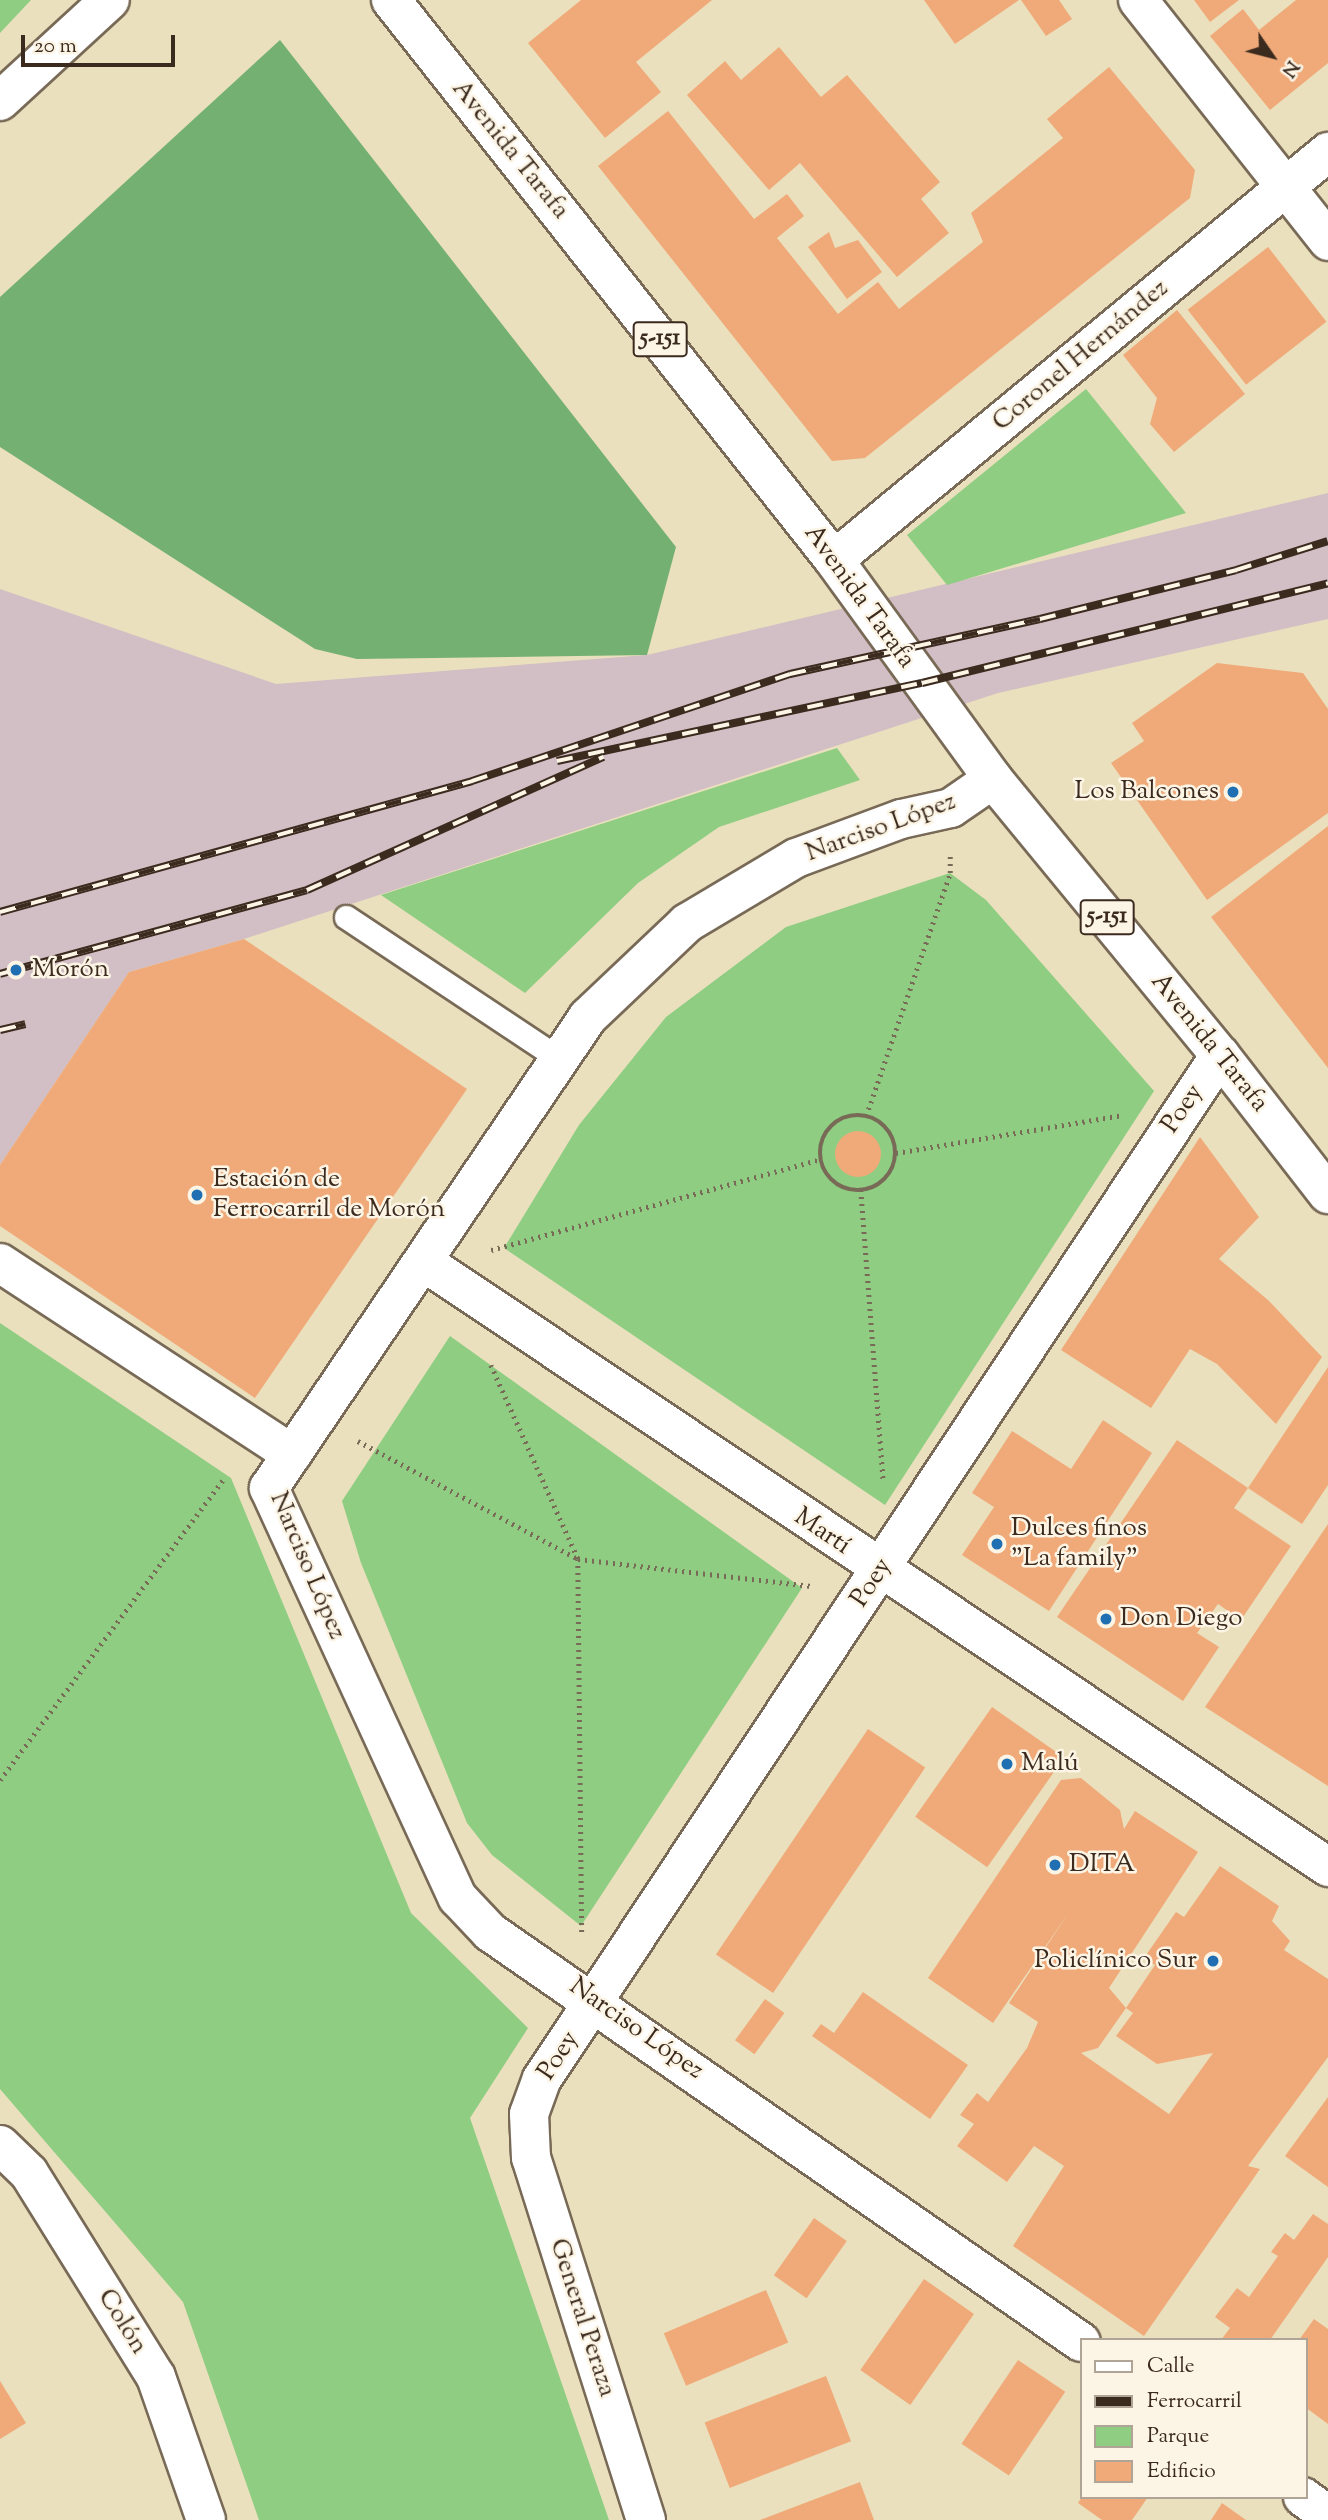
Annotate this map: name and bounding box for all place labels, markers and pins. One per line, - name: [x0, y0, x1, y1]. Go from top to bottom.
- place label: Los Balcones: [1075, 776, 1219, 808]
- marker: Los Balcones: [1225, 784, 1241, 800]
- place label: Morón: [32, 954, 109, 986]
- marker: Morón: [6, 960, 26, 980]
- place label: Estación de Ferrocarril de Morón: [213, 1164, 445, 1226]
- marker: Estación de Ferrocarril de Morón: [187, 1185, 207, 1205]
- place label: Dulces finos "La family": [1011, 1513, 1147, 1574]
- marker: Dulces finos "La family": [989, 1536, 1005, 1552]
- place label: Don Diego: [1120, 1603, 1242, 1635]
- marker: Don Diego: [1098, 1611, 1114, 1627]
- place label: Malú: [1021, 1748, 1079, 1780]
- marker: Malú: [999, 1756, 1015, 1772]
- place label: DITA: [1069, 1849, 1135, 1881]
- marker: DITA: [1047, 1857, 1063, 1873]
- place label: Policlínico Sur: [1034, 1945, 1197, 1977]
- marker: Policlínico Sur: [1203, 1951, 1223, 1971]

